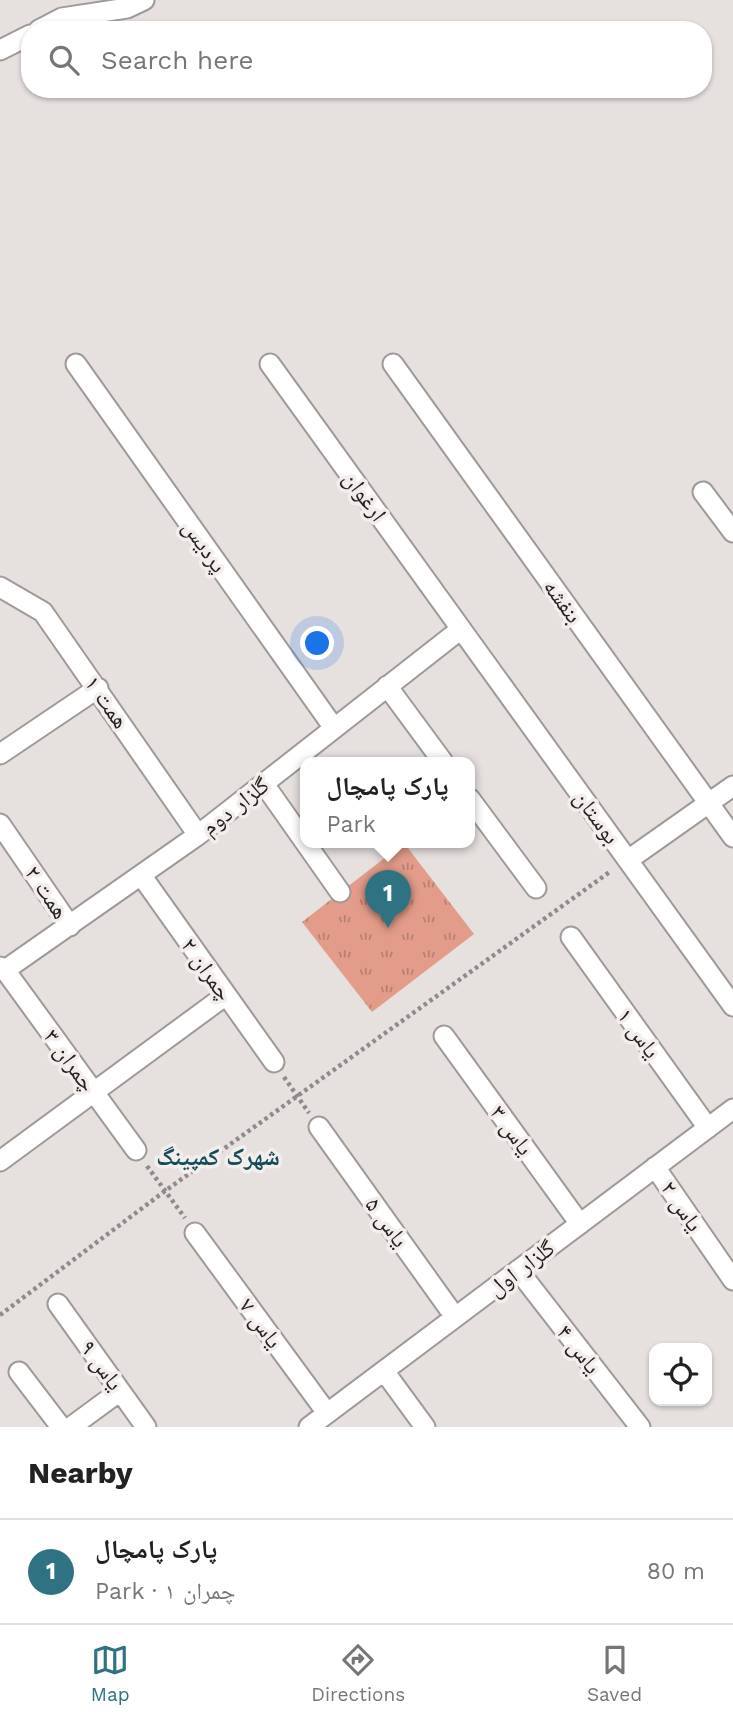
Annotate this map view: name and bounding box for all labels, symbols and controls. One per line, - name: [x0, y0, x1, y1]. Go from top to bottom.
- search box: [21, 21, 712, 98]
- icon: search: [45, 41, 83, 79]
- text: Search here: [101, 45, 253, 75]
- street label: ارغوان: [337, 466, 392, 527]
- street label: پردیس: [177, 515, 232, 578]
- street label: بنفشه: [538, 574, 588, 628]
- your location: [300, 626, 334, 660]
- street label: همت ۱: [79, 671, 134, 734]
- popup: [300, 757, 475, 848]
- street label: گلزار دوم: [196, 771, 276, 843]
- text: پارک پامچال: [326, 771, 449, 801]
- street label: بوستان: [568, 785, 625, 849]
- text: Park: [326, 811, 376, 838]
- street label: همت ۲: [19, 861, 74, 924]
- pin: 1: [365, 870, 411, 928]
- street label: چمران ۲: [175, 933, 238, 1006]
- street label: یاس ۱: [611, 1003, 666, 1064]
- street label: چمران ۳: [38, 1024, 101, 1097]
- street label: یاس ۳: [484, 1100, 539, 1161]
- district label: شهرک کمپینگ: [156, 1143, 280, 1171]
- street label: یاس ۲: [655, 1176, 708, 1237]
- street label: یاس ۵: [359, 1192, 414, 1253]
- street label: گلزار اول: [483, 1234, 560, 1302]
- street label: یاس ۷: [233, 1293, 288, 1354]
- street label: یاس ۴: [551, 1319, 606, 1379]
- street label: یاس ۹: [74, 1335, 129, 1396]
- map controls: [649, 1343, 712, 1406]
- button: locate: [649, 1343, 712, 1406]
- text: Nearby: [28, 1455, 133, 1490]
- text: پارک پامچال: [95, 1534, 217, 1564]
- text: 1: [46, 1558, 56, 1585]
- text: 80 m: [647, 1558, 705, 1585]
- text: Park · چمران ۱: [95, 1578, 235, 1605]
- tab: Map: [91, 1641, 130, 1706]
- tab: Directions: [311, 1641, 405, 1706]
- tab: Saved: [587, 1641, 642, 1706]

